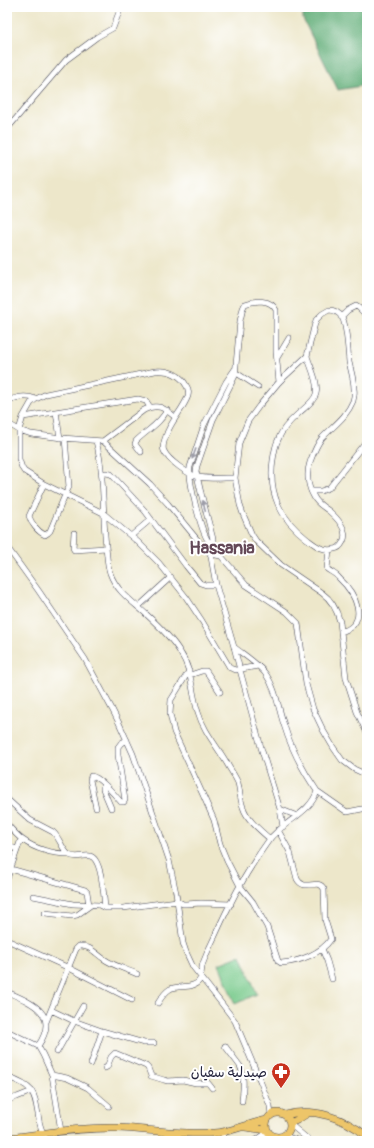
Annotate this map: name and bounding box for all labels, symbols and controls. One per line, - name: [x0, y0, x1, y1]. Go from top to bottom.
- one-way arrow: [191, 448, 197, 460]
- one-way arrow: [201, 500, 207, 512]
- district label: Hassania: [189, 537, 255, 560]
- pharmacy icon: صيدلية سفيان: [270, 1061, 292, 1089]
- place label: صيدلية سفيان: [191, 1064, 267, 1081]

